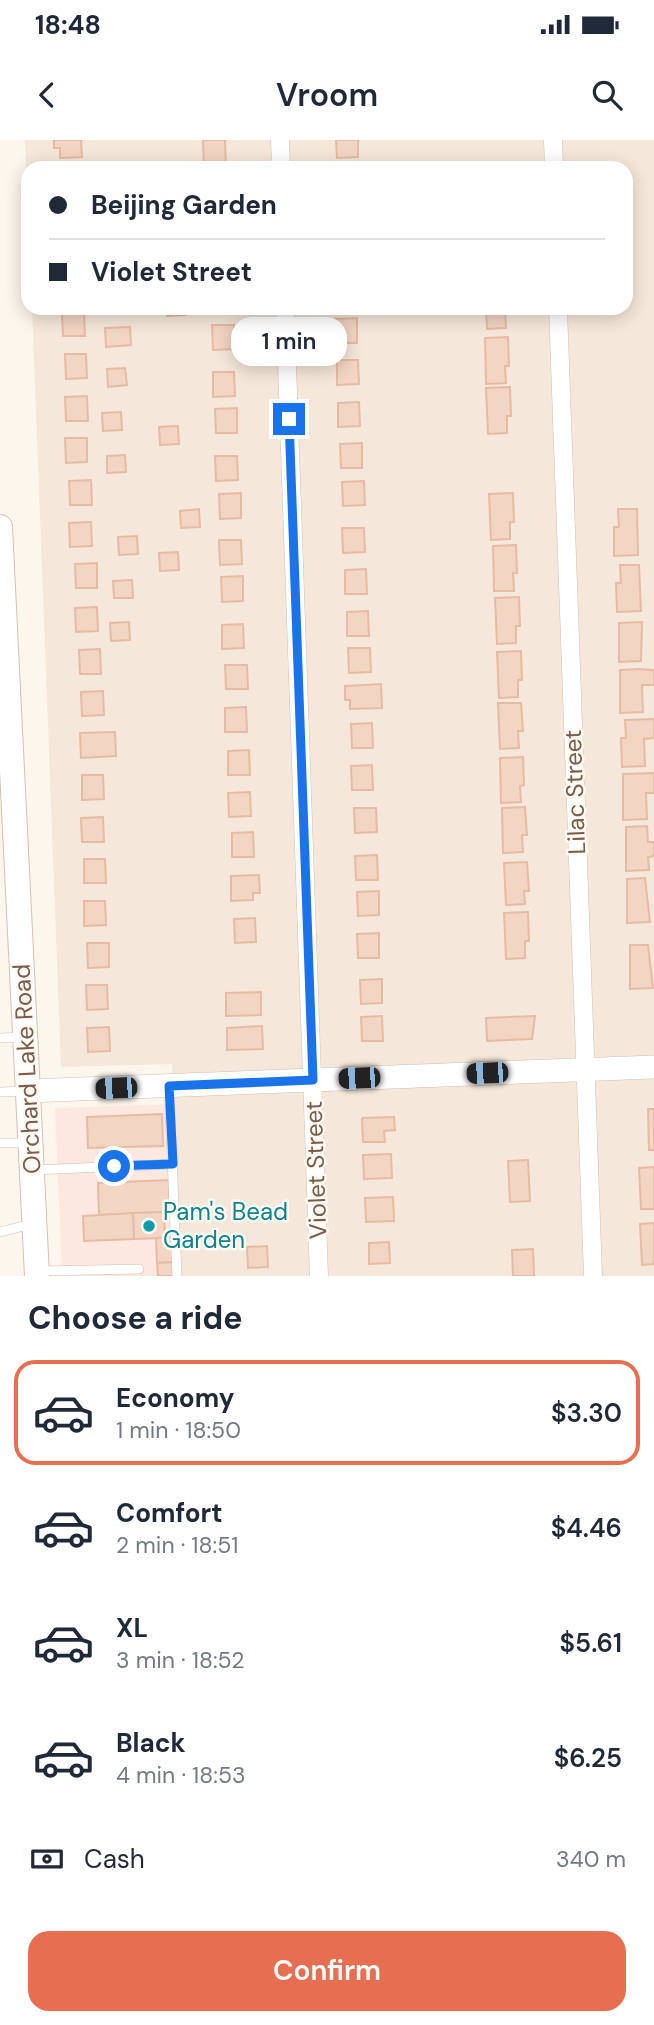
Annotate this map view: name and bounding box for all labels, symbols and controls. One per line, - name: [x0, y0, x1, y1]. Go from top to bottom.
- text: 18:48: [35, 8, 101, 42]
- text: Vroom: [276, 74, 378, 116]
- icon: back: [28, 76, 66, 114]
- icon: search: [588, 76, 626, 114]
- text: Beijing Garden: [91, 188, 277, 222]
- text: Violet Street: [91, 255, 252, 289]
- callout: 1 min: [231, 317, 347, 366]
- text: 1 min: [262, 326, 316, 356]
- route end: [273, 403, 305, 435]
- street label: Lilac Street: [557, 729, 592, 855]
- street label: Orchard Lake Road: [6, 963, 47, 1175]
- car: [466, 1062, 509, 1084]
- car: [338, 1067, 381, 1089]
- car: [95, 1077, 138, 1099]
- street label: Violet Street: [298, 1100, 333, 1240]
- route start: [98, 1150, 130, 1182]
- place label: Pam's Bead Garden: [163, 1196, 288, 1255]
- marker: Pam's Bead Garden: [141, 1218, 157, 1234]
- text: Choose a ride: [28, 1297, 243, 1339]
- icon: car: [32, 1381, 95, 1444]
- text: Economy: [116, 1381, 234, 1415]
- text: $3.30: [551, 1396, 622, 1430]
- text: 1 min · 18:50: [116, 1415, 241, 1445]
- icon: car: [32, 1496, 95, 1559]
- text: Comfort: [116, 1496, 222, 1530]
- text: $4.46: [551, 1511, 622, 1545]
- text: 2 min · 18:51: [116, 1530, 238, 1560]
- icon: car: [32, 1611, 95, 1674]
- text: XL: [116, 1611, 148, 1645]
- text: $5.61: [560, 1626, 622, 1660]
- text: 3 min · 18:52: [116, 1645, 244, 1675]
- icon: car: [32, 1726, 95, 1789]
- text: Black: [116, 1726, 186, 1760]
- text: $6.25: [554, 1741, 622, 1775]
- text: 4 min · 18:53: [116, 1760, 246, 1790]
- icon: cash: [28, 1840, 66, 1878]
- text: Cash: [84, 1842, 145, 1876]
- text: 340 m: [556, 1844, 626, 1874]
- button: Confirm: [28, 1931, 626, 2011]

